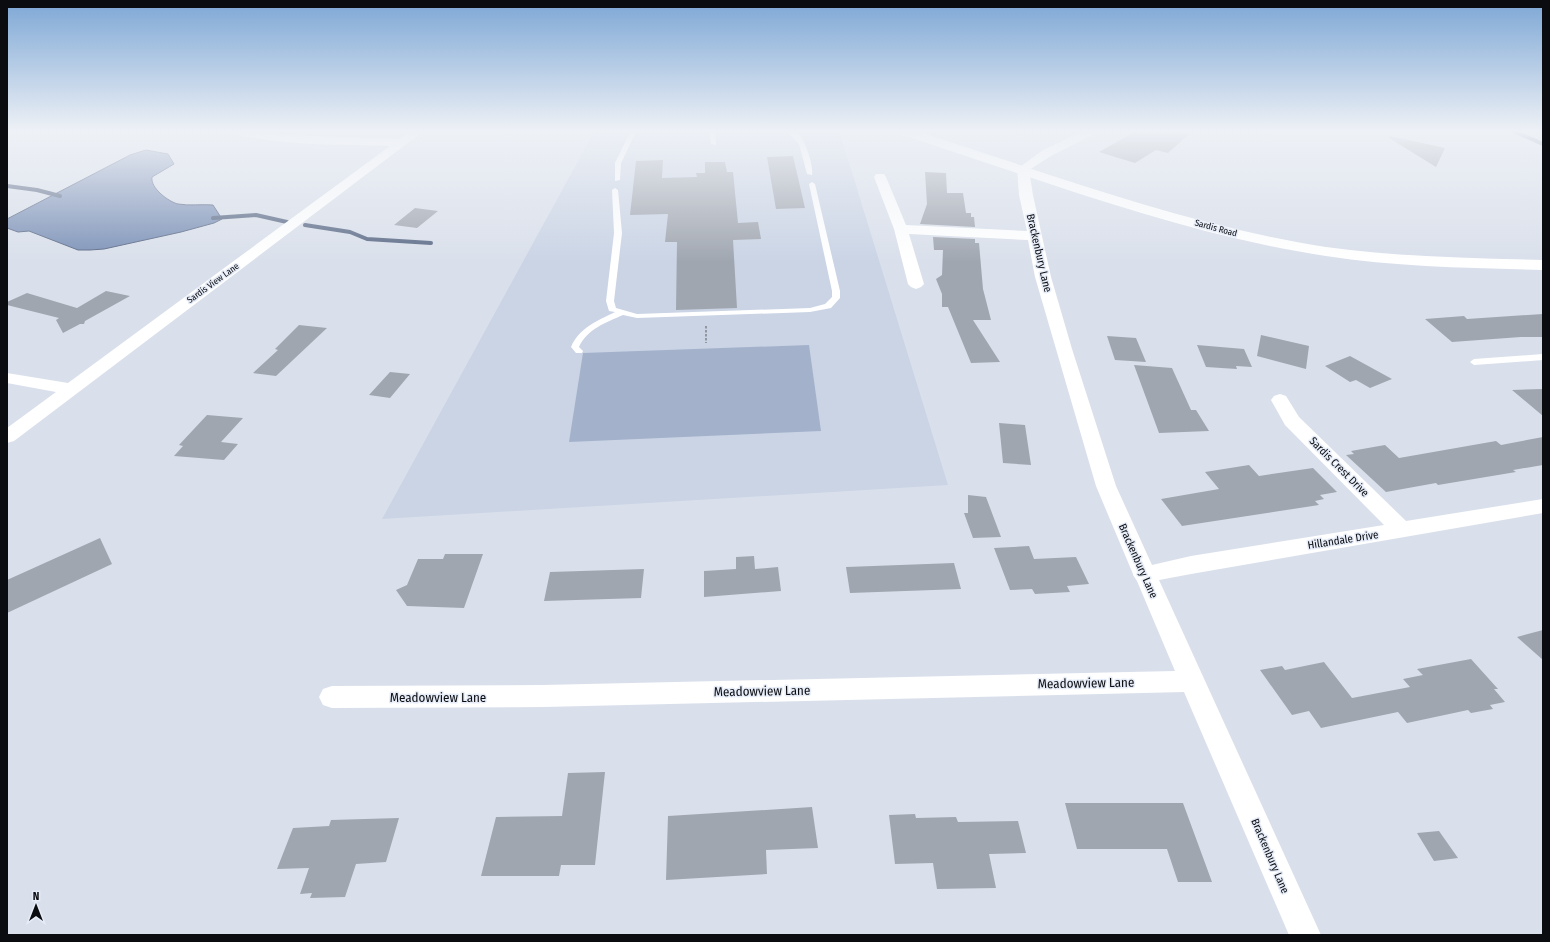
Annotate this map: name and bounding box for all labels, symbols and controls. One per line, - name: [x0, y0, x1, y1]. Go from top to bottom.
- street label: Brackenbury Lane: [1024, 212, 1054, 294]
- street label: Sardis Road: [1194, 218, 1238, 238]
- street label: Sardis View Lane: [185, 261, 241, 305]
- street label: Sardis Crest Drive: [1307, 435, 1371, 499]
- street label: Brackenbury Lane: [1116, 522, 1160, 600]
- street label: Hillandale Drive: [1307, 528, 1379, 552]
- street label: Meadowview Lane: [1038, 675, 1134, 691]
- street label: Meadowview Lane: [714, 683, 810, 699]
- street label: Meadowview Lane: [390, 690, 486, 705]
- street label: Brackenbury Lane: [1248, 817, 1292, 895]
- north arrow: [16, 886, 56, 926]
- text: N: [33, 890, 39, 903]

